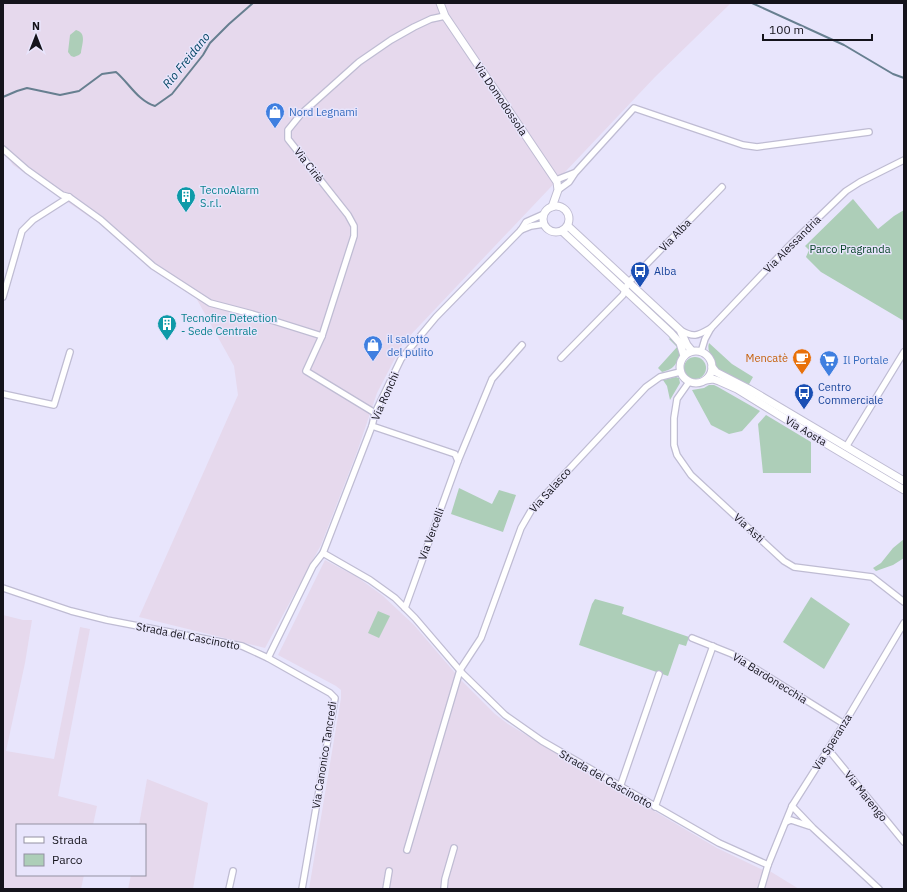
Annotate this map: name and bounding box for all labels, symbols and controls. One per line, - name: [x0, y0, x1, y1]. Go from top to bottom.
- north arrow: [16, 16, 56, 56]
- scale bar: [763, 16, 872, 42]
- text: N: [32, 19, 40, 33]
- text: 100 m: [769, 22, 804, 37]
- water label: Rio Freidano: [159, 29, 213, 91]
- street label: Via Domodossola: [471, 60, 531, 138]
- shop icon: Nord Legnami: [264, 101, 286, 129]
- place label: Nord Legnami: [289, 105, 358, 119]
- street label: Via Ciriè: [291, 145, 327, 185]
- place label: TecnoAlarm S.r.l.: [200, 183, 259, 210]
- building icon: TecnoAlarm S.r.l.: [175, 185, 197, 213]
- street label: Via Alessandria: [760, 212, 824, 276]
- street label: Via Alba: [656, 216, 694, 254]
- park label: Parco Pragranda: [809, 242, 891, 256]
- bus stop icon: Alba: [629, 260, 651, 288]
- place label: Alba: [654, 264, 676, 278]
- place label: Tecnofire Detection - Sede Centrale: [181, 311, 277, 338]
- building icon: Tecnofire Detection - Sede Centrale: [156, 313, 178, 341]
- place label: il salotto del pulito: [387, 332, 433, 359]
- shop icon: il salotto del pulito: [362, 334, 384, 362]
- cafe icon: Mencatè: [791, 347, 813, 375]
- supermarket icon: Il Portale: [818, 349, 840, 377]
- place label: Mencatè: [746, 351, 788, 365]
- place label: Il Portale: [843, 353, 888, 367]
- street label: Via Ronchi: [368, 370, 402, 422]
- place label: Centro Commerciale: [818, 380, 883, 407]
- bus stop icon: Centro Commerciale: [793, 382, 815, 410]
- street label: Via Aosta: [783, 413, 829, 449]
- street label: Via Salasco: [526, 464, 574, 516]
- street label: Via Vercelli: [415, 506, 447, 562]
- street label: Via Asti: [731, 510, 767, 546]
- street label: Strada del Cascinotto: [135, 619, 241, 653]
- street label: Via Bardonecchia: [730, 649, 810, 707]
- street label: Via Canonico Tancredi: [309, 700, 339, 810]
- street label: Via Speranza: [809, 711, 855, 773]
- street label: Strada del Cascinotto: [557, 747, 655, 811]
- street label: Via Marengo: [841, 768, 891, 824]
- legend: [16, 824, 146, 876]
- text: Strada: [52, 832, 88, 847]
- text: Parco: [52, 852, 83, 867]

